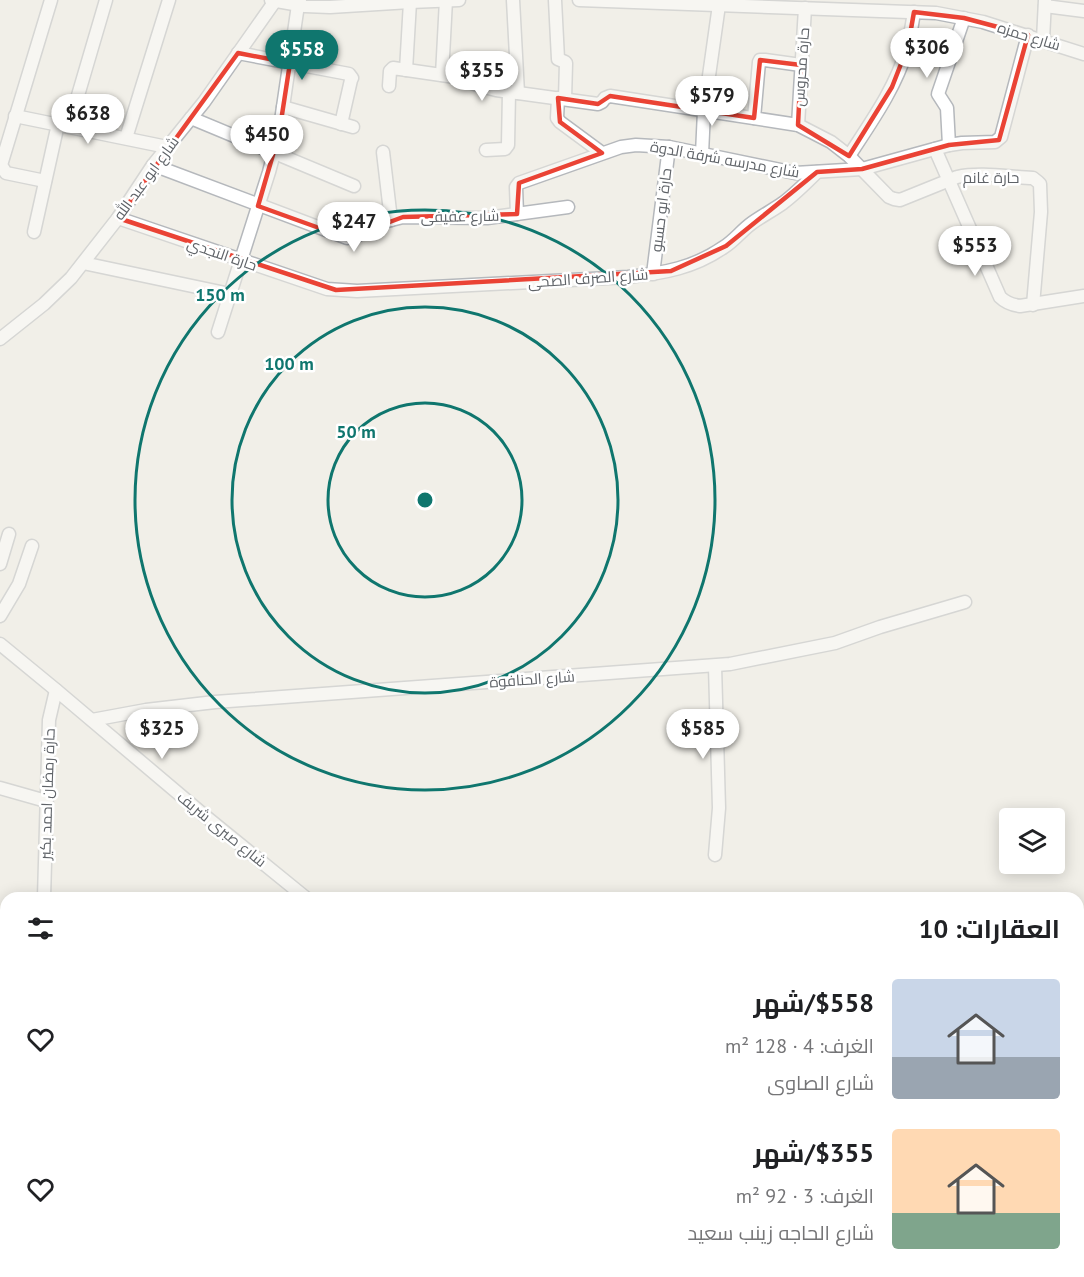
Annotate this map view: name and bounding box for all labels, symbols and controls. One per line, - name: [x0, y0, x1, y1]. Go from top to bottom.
- street label: شارع حمزه: [995, 17, 1063, 56]
- street label: حارة محروس: [789, 27, 814, 107]
- pin: $306: [891, 28, 963, 79]
- pin: $558: [266, 30, 338, 81]
- text: $306: [904, 34, 950, 60]
- text: $558: [279, 36, 325, 62]
- pin: $355: [446, 51, 518, 102]
- text: $355: [459, 57, 505, 83]
- pin: $579: [676, 76, 748, 127]
- text: $579: [689, 82, 735, 108]
- pin: $638: [52, 94, 124, 145]
- text: $638: [65, 100, 111, 126]
- pin: $450: [231, 115, 303, 166]
- text: $450: [244, 121, 290, 147]
- street label: شارع ابو عبد الله: [109, 132, 184, 225]
- street label: شارع مدرسه شرفة الدوة: [649, 137, 801, 183]
- street label: حارة ابو حسبو: [646, 167, 676, 253]
- street label: حارة غانم: [963, 168, 1019, 188]
- pin: $247: [318, 202, 390, 253]
- street label: شارع عفيفى: [420, 206, 500, 228]
- text: $247: [331, 208, 377, 234]
- pin: $553: [939, 226, 1011, 277]
- text: $553: [952, 232, 998, 258]
- street label: حارة النجدي: [184, 233, 259, 278]
- street label: شارع الصرف الصحى: [527, 264, 649, 294]
- text: 150 m: [195, 283, 245, 306]
- text: 100 m: [264, 352, 314, 375]
- text: 50 m: [336, 420, 376, 443]
- centre of rings: [415, 490, 435, 510]
- street label: شارع الحنافوة: [489, 667, 576, 693]
- pin: $325: [126, 709, 198, 760]
- pin: $585: [667, 709, 739, 760]
- text: $325: [139, 715, 185, 741]
- text: $585: [680, 715, 726, 741]
- street label: حارة رمضان احمد بكير: [35, 728, 60, 861]
- street label: شارع صبرى شريف: [172, 787, 270, 872]
- map controls: [999, 808, 1065, 874]
- button: layers: [999, 808, 1065, 874]
- icon: filters: [24, 912, 57, 945]
- text: العقارات: 10: [919, 912, 1060, 945]
- text: $558/شهر: [754, 986, 874, 1019]
- icon: home: [940, 1003, 1012, 1075]
- icon: heart: [24, 1023, 57, 1056]
- text: الغرف: 4 · 128 m²: [725, 1033, 874, 1059]
- text: شارع الصاوى: [767, 1070, 874, 1096]
- text: $355/شهر: [754, 1136, 874, 1169]
- icon: home: [940, 1153, 1012, 1225]
- icon: heart: [24, 1173, 57, 1206]
- text: الغرف: 3 · 92 m²: [736, 1183, 874, 1209]
- text: شارع الحاجه زينب سعيد: [687, 1220, 874, 1246]

